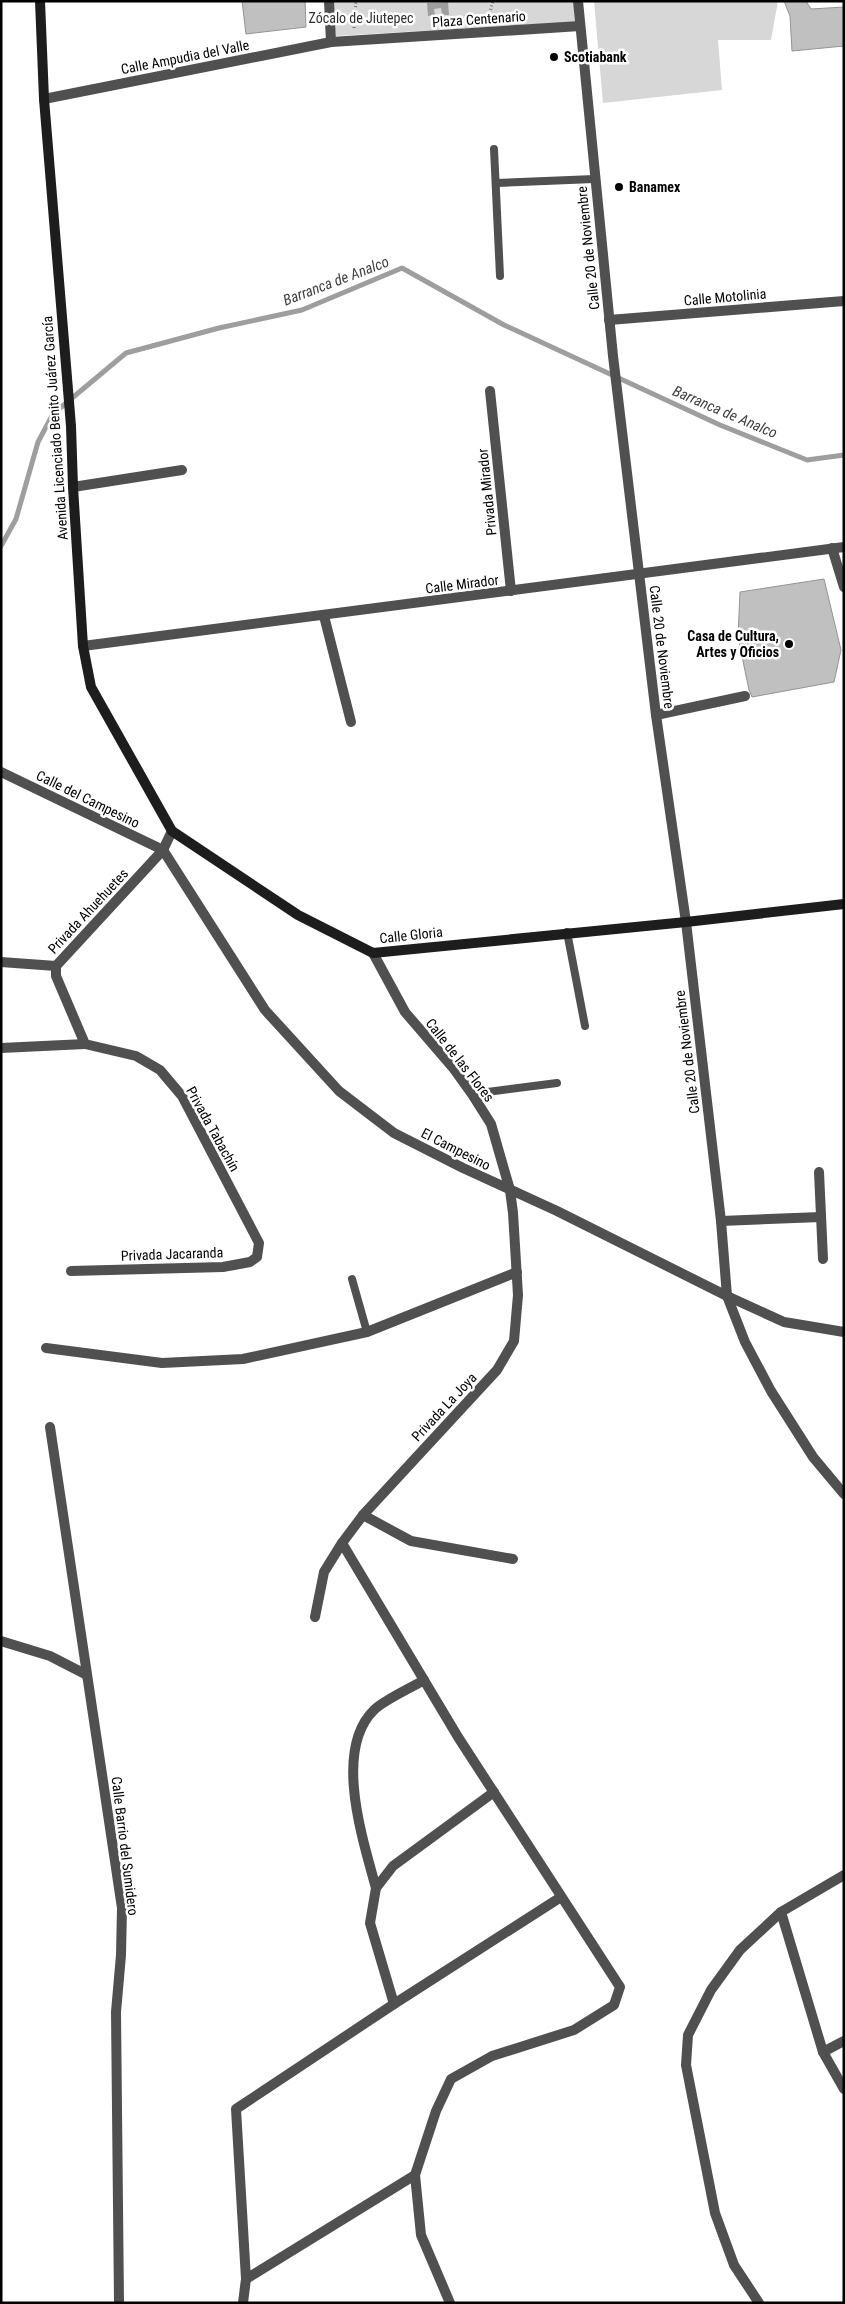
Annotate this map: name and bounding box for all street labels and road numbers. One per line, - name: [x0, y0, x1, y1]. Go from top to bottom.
- street label: Plaza Centenario: [432, 8, 526, 30]
- street label: Calle Ampudia del Valle: [119, 37, 251, 77]
- street label: Calle 20 de Noviembre: [574, 185, 602, 311]
- street label: Calle Motolinia: [683, 285, 767, 309]
- street label: Avenida Licenciado Benito Juárez García: [39, 315, 71, 541]
- street label: Privada Mirador: [474, 448, 500, 536]
- street label: Calle Mirador: [425, 572, 499, 596]
- street label: Calle 20 de Noviembre: [646, 584, 678, 710]
- street label: Calle del Campesino: [34, 767, 142, 831]
- street label: Privada Ahuehuetes: [45, 865, 131, 957]
- street label: Calle Gloria: [379, 924, 443, 946]
- street label: Calle 20 de Noviembre: [671, 989, 703, 1115]
- street label: Calle de las Flores: [423, 1015, 497, 1105]
- street label: Privada Tabachín: [183, 1084, 243, 1174]
- street label: El Campesino: [419, 1125, 493, 1173]
- street label: Privada Jacaranda: [121, 1244, 223, 1264]
- street label: Privada La Joya: [408, 1370, 480, 1444]
- street label: Calle Barrio del Sumidero: [109, 1776, 141, 1916]

